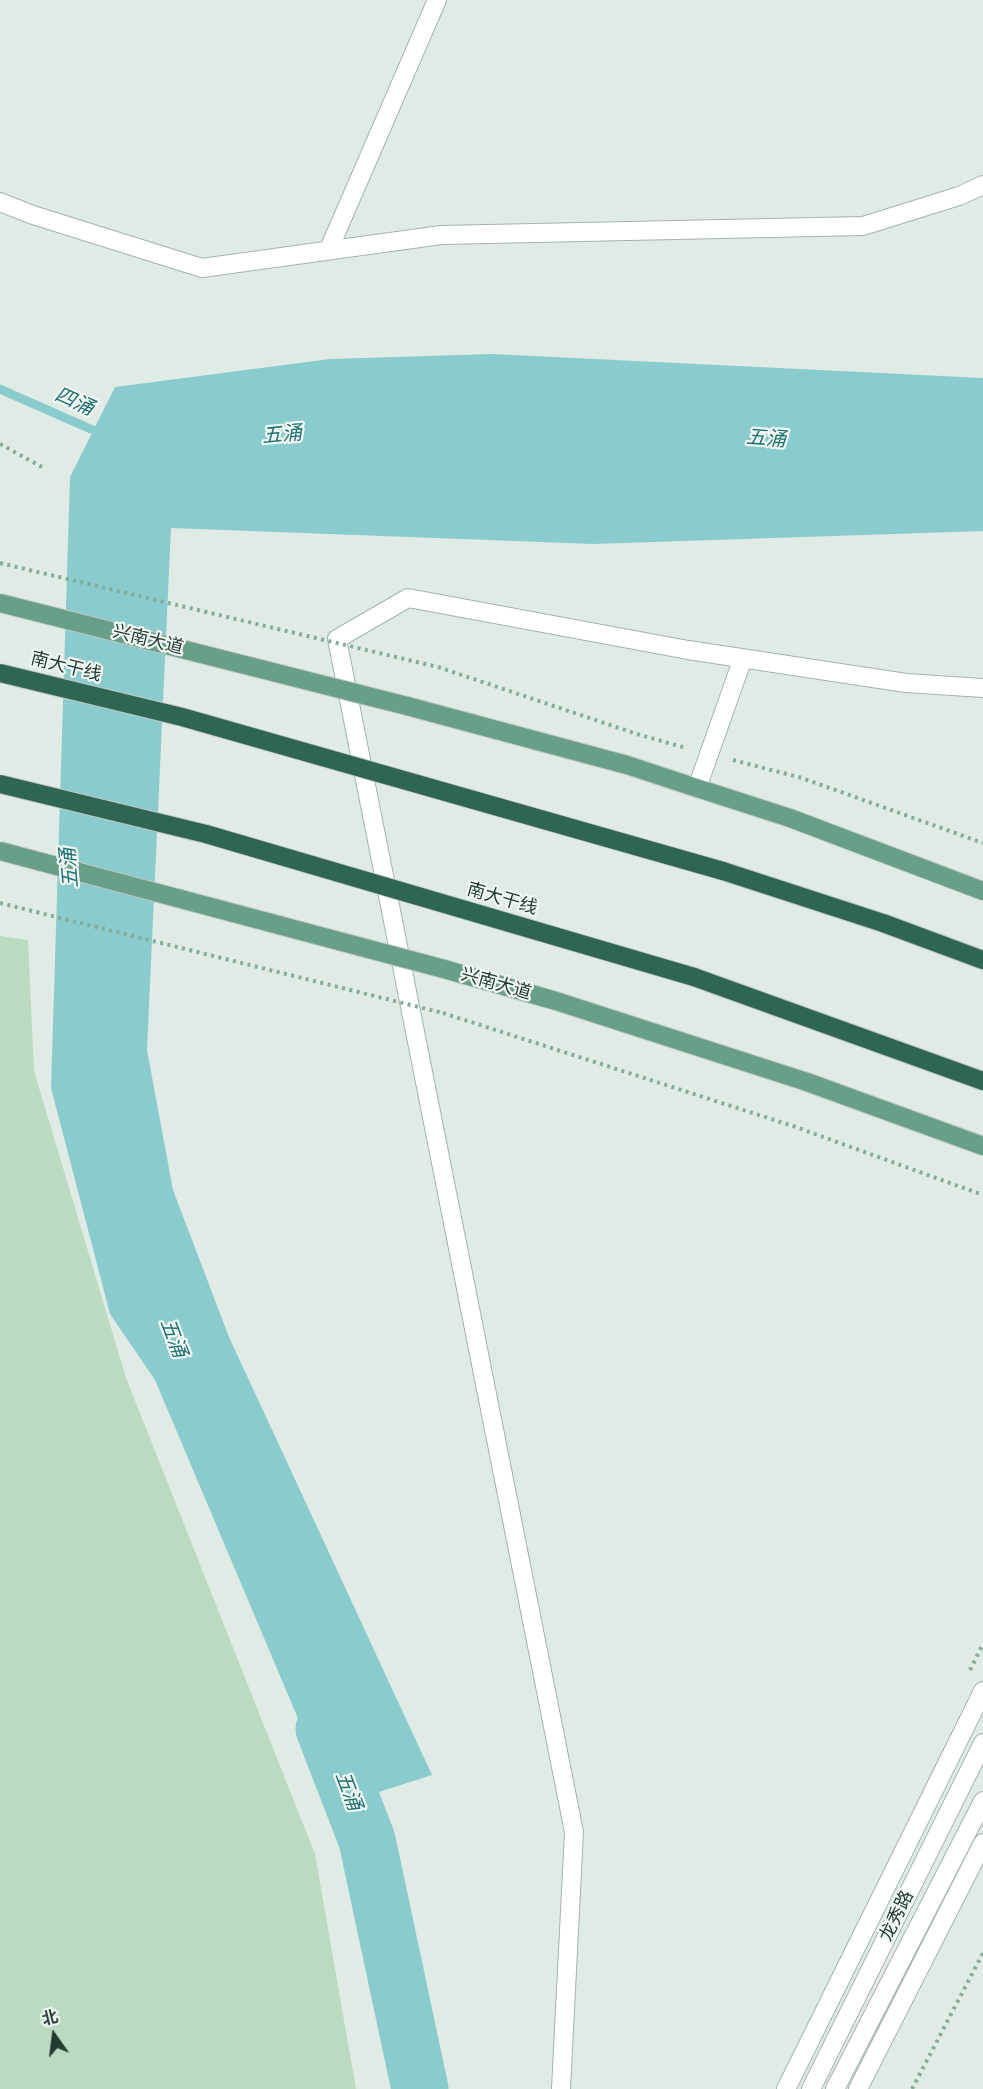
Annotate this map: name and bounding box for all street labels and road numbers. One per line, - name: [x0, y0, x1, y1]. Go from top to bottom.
- street label: 兴南大道: [110, 621, 186, 659]
- street label: 南大干线: [28, 648, 104, 686]
- street label: 南大干线: [464, 879, 540, 919]
- street label: 兴南大道: [458, 964, 534, 1004]
- street label: 龙秀路: [875, 1887, 919, 1945]

